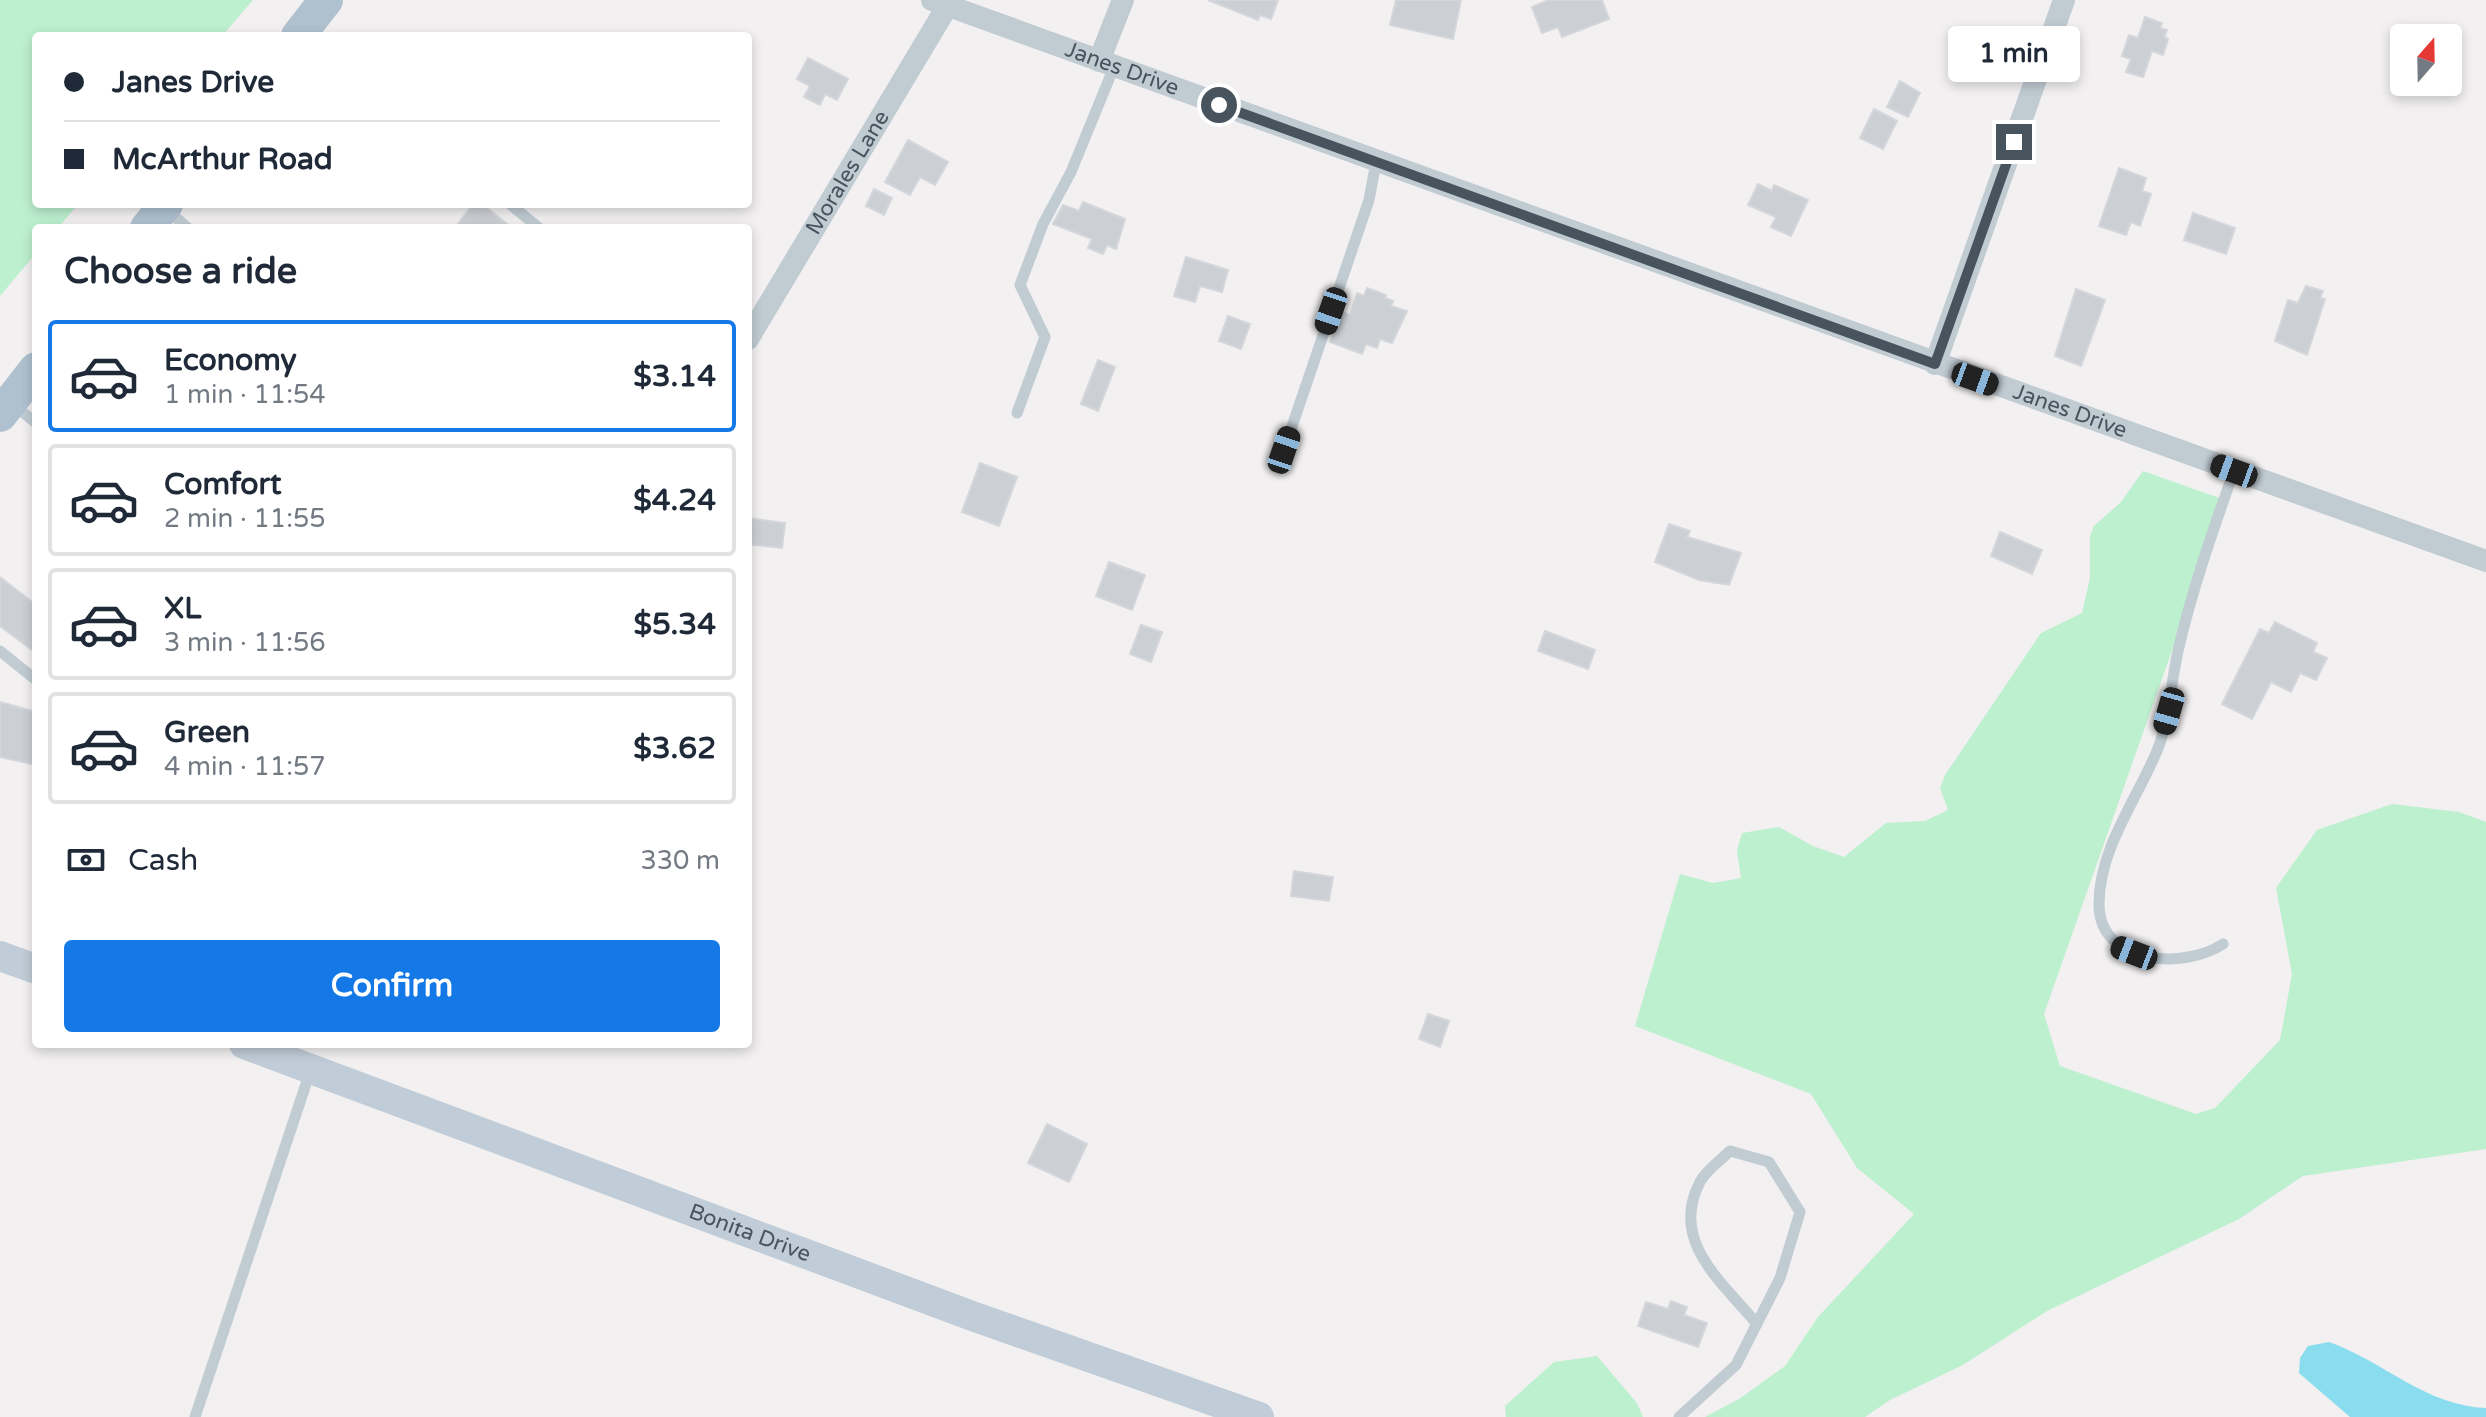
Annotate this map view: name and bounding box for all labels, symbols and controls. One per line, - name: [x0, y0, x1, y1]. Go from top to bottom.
- north arrow: [2390, 24, 2462, 96]
- map controls: [2390, 24, 2462, 96]
- callout: 1 min: [1948, 26, 2080, 82]
- street label: Janes Drive: [1062, 36, 1182, 101]
- text: 1 min: [1979, 38, 2049, 69]
- text: Janes Drive: [112, 64, 274, 101]
- route start: [1201, 87, 1237, 123]
- street label: Morales Lane: [800, 106, 895, 239]
- route end: [1996, 124, 2032, 160]
- text: McArthur Road: [112, 141, 333, 178]
- text: Choose a ride: [64, 250, 297, 293]
- car: [1312, 284, 1350, 338]
- icon: car: [68, 340, 140, 412]
- text: Economy: [164, 342, 297, 379]
- text: $3.14: [633, 358, 716, 395]
- car: [1948, 360, 2002, 398]
- street label: Janes Drive: [2010, 378, 2130, 443]
- text: 1 min · 11:54: [164, 379, 326, 410]
- car: [1265, 423, 1303, 477]
- car: [2207, 452, 2261, 490]
- icon: car: [68, 464, 140, 536]
- text: Comfort: [164, 466, 282, 503]
- text: $4.24: [633, 482, 716, 519]
- text: 2 min · 11:55: [164, 503, 326, 534]
- icon: car: [68, 588, 140, 660]
- text: XL: [164, 590, 201, 627]
- text: $5.34: [634, 606, 716, 643]
- text: 3 min · 11:56: [164, 627, 326, 658]
- car: [2151, 685, 2187, 737]
- icon: car: [68, 712, 140, 784]
- text: Green: [164, 714, 250, 751]
- text: $3.62: [633, 730, 716, 767]
- text: 4 min · 11:57: [164, 751, 326, 782]
- icon: cash: [64, 838, 108, 882]
- text: Cash: [128, 842, 198, 879]
- text: 330 m: [640, 845, 720, 876]
- car: [2107, 933, 2161, 973]
- button: Confirm: [64, 940, 720, 1032]
- street label: Bonita Drive: [685, 1198, 814, 1268]

